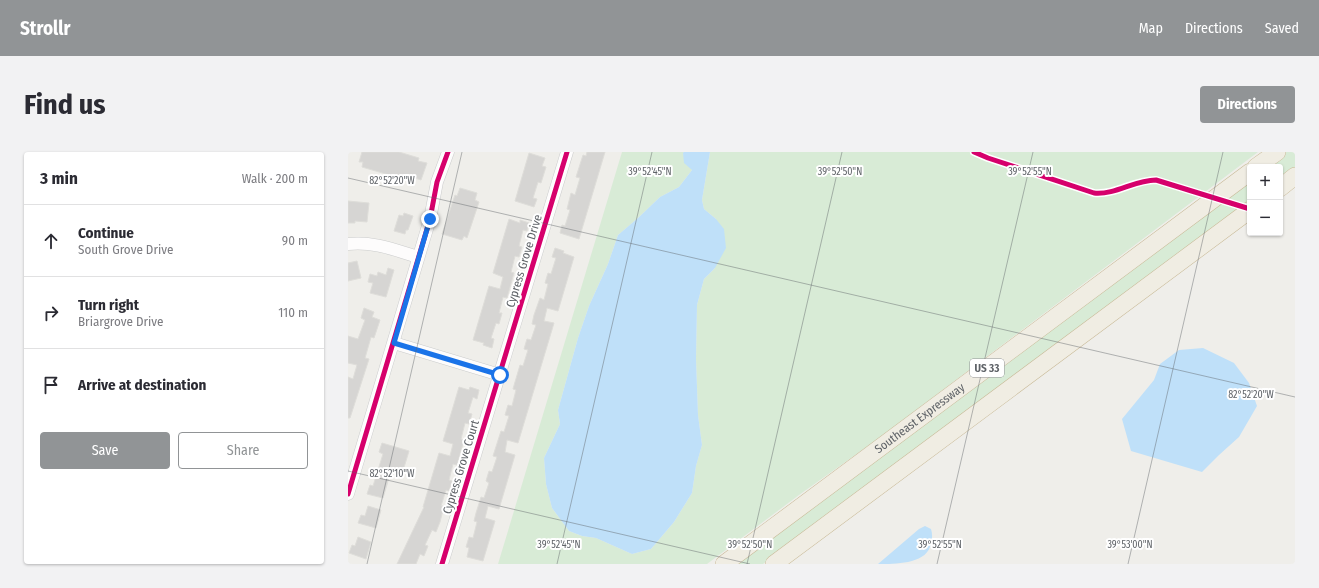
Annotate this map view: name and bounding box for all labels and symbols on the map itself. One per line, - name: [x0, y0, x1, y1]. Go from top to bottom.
- text: 39°52'45"N: [628, 166, 672, 178]
- text: 39°52'50"N: [818, 166, 862, 178]
- text: 39°52'55"N: [1008, 166, 1052, 178]
- text: 82°52'20"W: [369, 175, 415, 187]
- route end: [421, 210, 439, 228]
- street label: Cypress Grove Drive: [503, 213, 545, 309]
- road number: US 33: [970, 359, 1004, 377]
- route start: [491, 366, 509, 384]
- street label: Southeast Expressway: [872, 380, 968, 456]
- text: 82°52'20"W: [1228, 389, 1274, 401]
- street label: Cypress Grove Court: [440, 418, 482, 516]
- text: 82°52'10"W: [369, 468, 415, 480]
- text: 39°52'45"N: [537, 539, 581, 551]
- text: 39°52'50"N: [728, 539, 772, 551]
- text: 39°52'55"N: [918, 539, 962, 551]
- text: 39°53'00"N: [1107, 539, 1153, 551]

